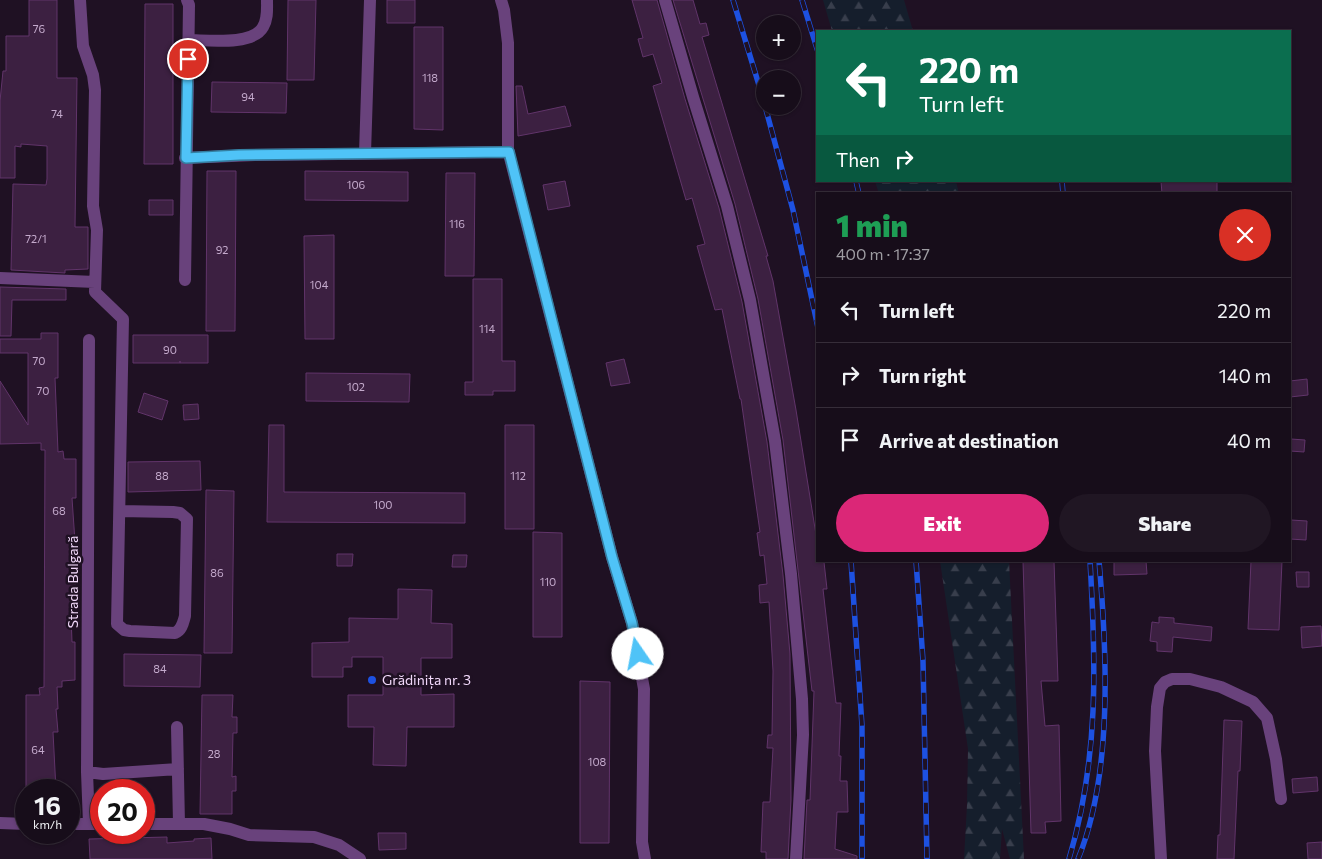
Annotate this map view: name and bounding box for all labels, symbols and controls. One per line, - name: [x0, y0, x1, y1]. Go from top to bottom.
- map controls: [756, 15, 801, 115]
- button: +: [756, 15, 801, 60]
- house number: 76: [33, 22, 46, 35]
- pin: [167, 38, 209, 80]
- icon: arrive: [174, 45, 202, 73]
- text: 220 m: [919, 47, 1019, 90]
- icon: left: [836, 50, 901, 115]
- button: −: [756, 70, 801, 115]
- house number: 118: [422, 71, 438, 84]
- house number: 94: [241, 90, 255, 103]
- text: Turn left: [919, 90, 1004, 117]
- house number: 74: [51, 107, 63, 120]
- icon: right: [890, 145, 918, 173]
- text: Then: [836, 148, 880, 171]
- house number: 106: [347, 178, 366, 191]
- text: 1 min: [836, 206, 908, 243]
- button: close: [1219, 209, 1271, 261]
- house number: 116: [449, 217, 465, 230]
- house number: 72/1: [25, 232, 47, 245]
- house number: 92: [216, 243, 228, 256]
- text: 400 m · 17:37: [836, 244, 930, 263]
- house number: 104: [310, 278, 329, 291]
- icon: left: [836, 296, 864, 324]
- text: Turn left: [879, 299, 954, 322]
- text: 220 m: [1217, 299, 1271, 322]
- house number: 114: [479, 322, 495, 335]
- house number: 90: [163, 343, 177, 356]
- house number: 70: [33, 354, 45, 367]
- icon: right: [836, 361, 864, 389]
- text: Turn right: [879, 364, 966, 387]
- text: 140 m: [1219, 364, 1271, 387]
- house number: 102: [347, 380, 365, 393]
- house number: 70: [37, 384, 49, 397]
- icon: arrive: [836, 426, 864, 454]
- text: Arrive at destination: [879, 429, 1059, 452]
- text: 40 m: [1227, 429, 1271, 452]
- house number: 88: [155, 469, 169, 482]
- house number: 112: [510, 469, 526, 482]
- button: Exit: [836, 494, 1049, 552]
- button: Share: [1059, 494, 1271, 552]
- house number: 100: [373, 498, 393, 511]
- house number: 68: [52, 504, 66, 517]
- street label: Strada Bulgară: [64, 536, 81, 628]
- house number: 86: [210, 566, 224, 579]
- house number: 110: [540, 575, 556, 588]
- position arrow: [611, 627, 663, 679]
- house number: 84: [153, 662, 167, 675]
- place label: Grădinița nr. 3: [382, 671, 471, 689]
- marker: Grădinița nr. 3: [366, 674, 378, 686]
- house number: 64: [31, 743, 45, 756]
- house number: 28: [208, 747, 221, 760]
- house number: 108: [588, 755, 607, 768]
- speed limit sign: 20: [90, 779, 155, 844]
- text: 16: [34, 790, 61, 820]
- text: km/h: [33, 817, 62, 831]

